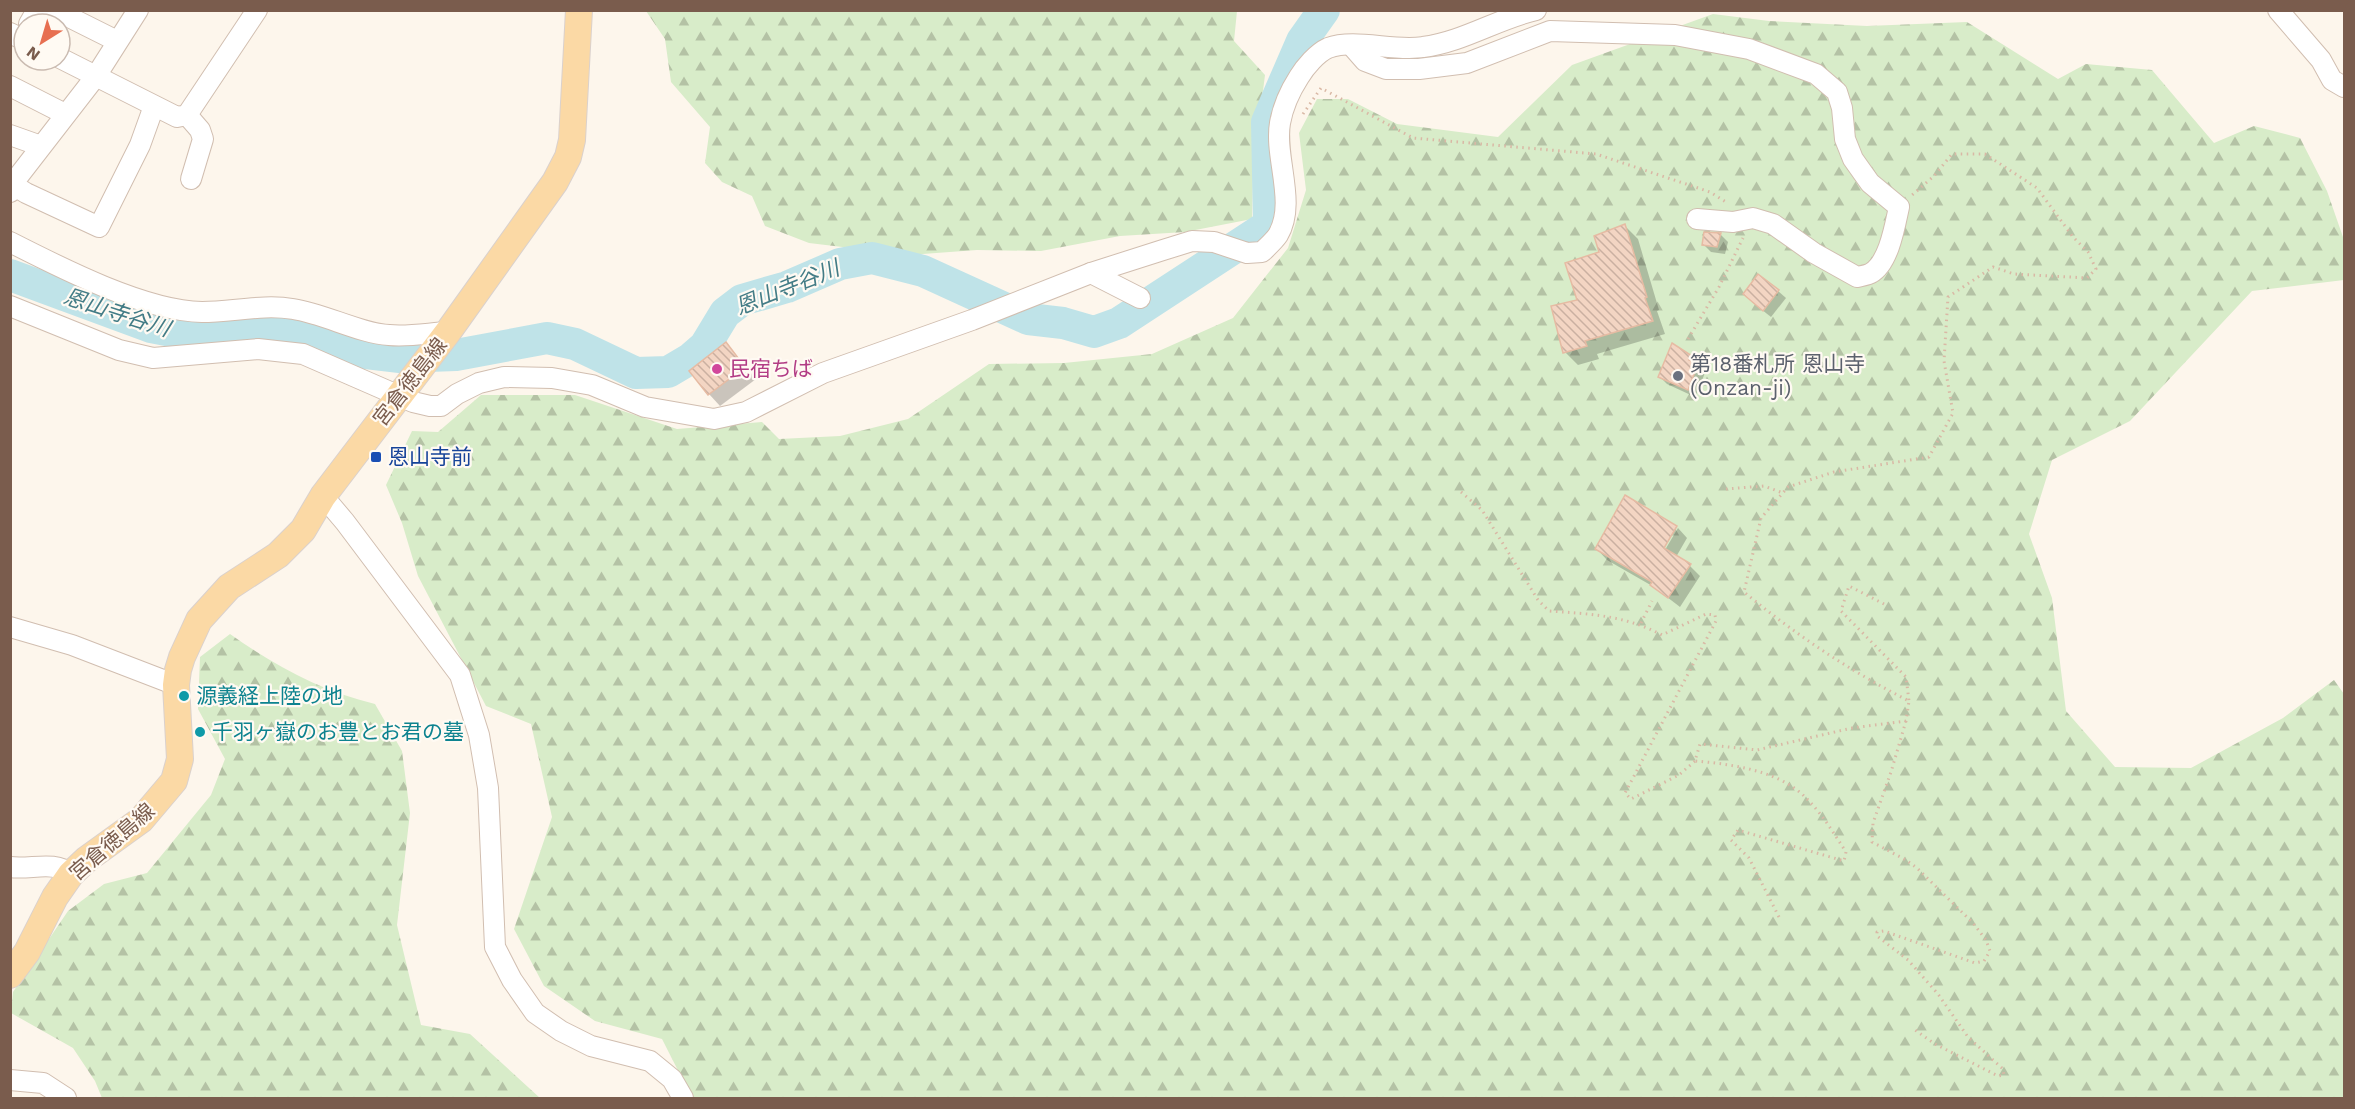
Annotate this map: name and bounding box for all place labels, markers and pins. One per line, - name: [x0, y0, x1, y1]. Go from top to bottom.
- place label: 第18番札所 恩山寺 (Onzan-ji): [1690, 351, 1865, 400]
- place label: 民宿ちば: [729, 356, 813, 381]
- marker: 民宿ちば: [710, 362, 724, 376]
- marker: 第18番札所 恩山寺 (Onzan-ji): [1671, 369, 1685, 383]
- place label: 恩山寺前: [388, 444, 472, 469]
- marker: 恩山寺前: [369, 450, 383, 464]
- place label: 源義経上陸の地: [196, 683, 343, 708]
- marker: 源義経上陸の地: [177, 689, 191, 703]
- place label: 千羽ヶ嶽のお豊とお君の墓: [212, 719, 464, 744]
- marker: 千羽ヶ嶽のお豊とお君の墓: [193, 725, 207, 739]

